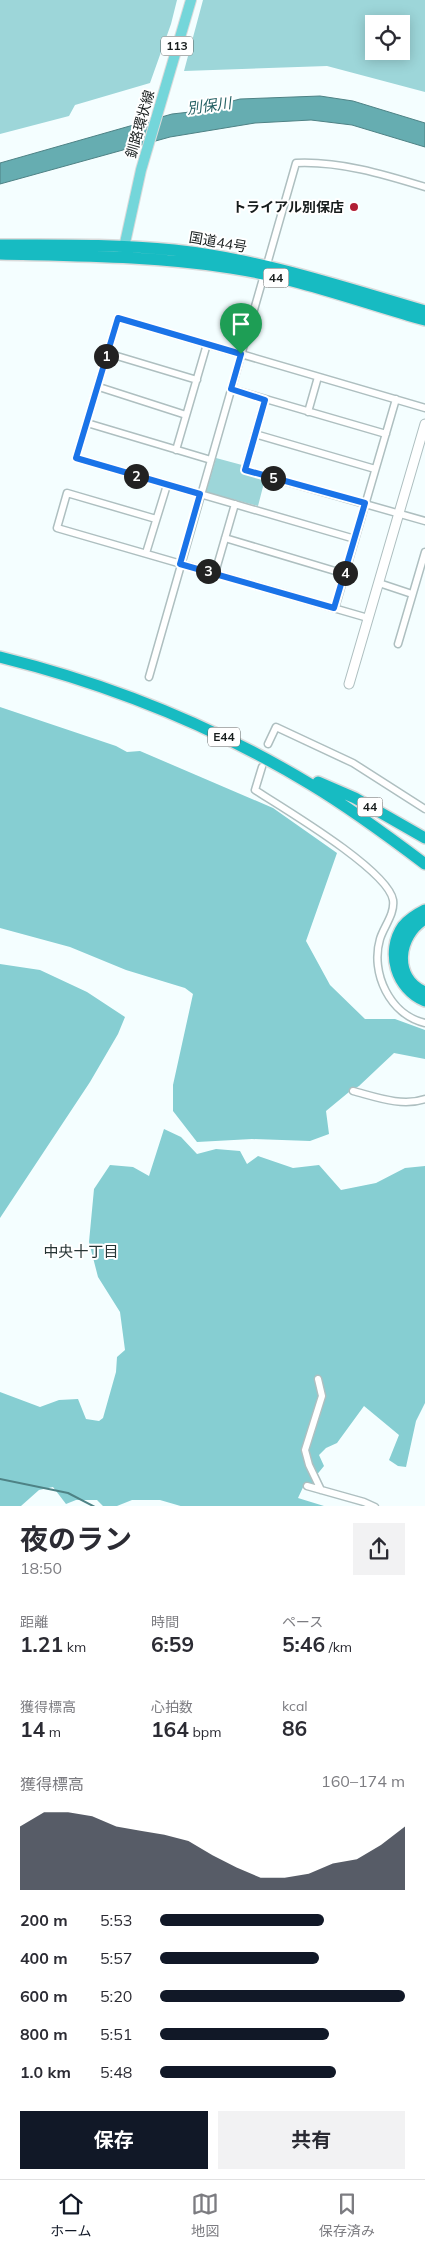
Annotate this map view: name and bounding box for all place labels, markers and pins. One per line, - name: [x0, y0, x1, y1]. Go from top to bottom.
- place label: トライアル別保店: [232, 198, 344, 216]
- marker: トライアル別保店: [348, 201, 360, 213]
- pin: [220, 303, 262, 354]
- pin: 1: [94, 344, 118, 368]
- pin: 2: [124, 464, 148, 488]
- pin: 5: [260, 466, 286, 490]
- pin: 3: [196, 558, 220, 584]
- pin: 4: [332, 560, 358, 586]

